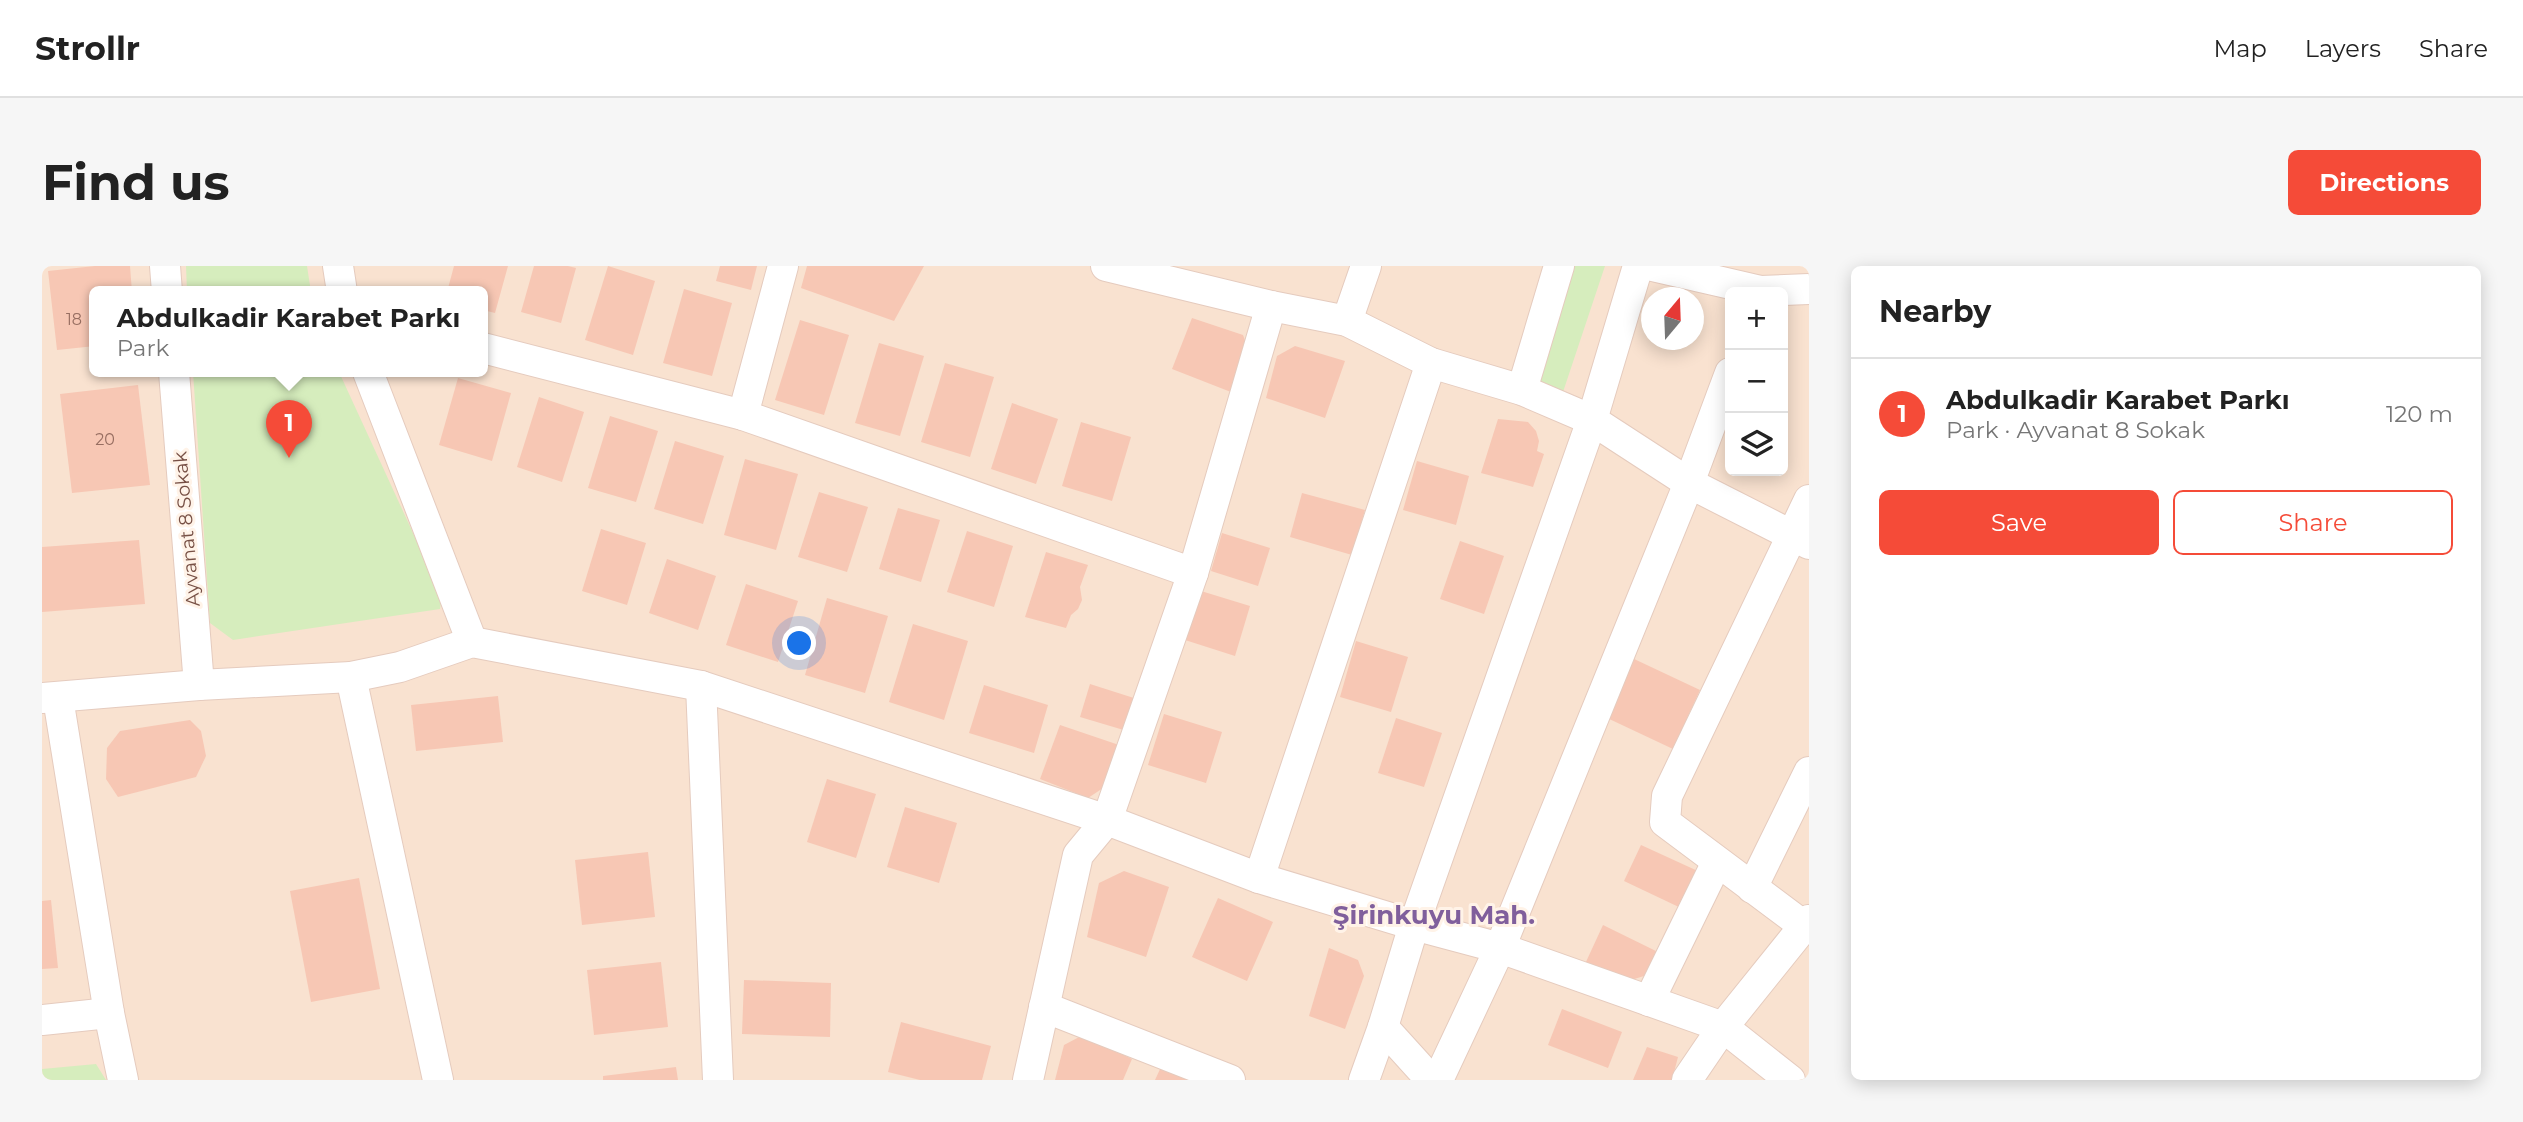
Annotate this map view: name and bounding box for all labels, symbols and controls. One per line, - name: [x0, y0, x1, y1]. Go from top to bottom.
- text: Strollr: [35, 28, 140, 68]
- text: Map: [2213, 34, 2267, 63]
- text: Layers: [2305, 34, 2381, 63]
- text: Share: [2419, 34, 2488, 63]
- button: Directions: [2288, 150, 2481, 215]
- text: Find us: [42, 153, 230, 212]
- popup: [89, 286, 488, 377]
- north arrow: [1641, 287, 1704, 350]
- map controls: [1725, 287, 1788, 476]
- button: +: [1725, 287, 1788, 350]
- text: Nearby: [1879, 293, 1991, 330]
- text: Abdulkadir Karabet Parkı: [117, 302, 460, 334]
- house number: 18: [66, 310, 82, 329]
- text: Park: [117, 334, 169, 362]
- button: −: [1725, 350, 1788, 413]
- text: Abdulkadir Karabet Parkı: [1946, 384, 2290, 416]
- pin: 1: [266, 400, 312, 458]
- text: 1: [1897, 400, 1907, 428]
- text: 120 m: [2386, 400, 2453, 428]
- button: layers: [1725, 413, 1788, 476]
- text: Park · Ayvanat 8 Sokak: [1946, 416, 2205, 444]
- house number: 20: [95, 430, 115, 449]
- street label: Ayvanat 8 Sokak: [168, 450, 205, 608]
- button: Save: [1879, 490, 2159, 555]
- button: Share: [2173, 490, 2453, 555]
- your location: [782, 626, 816, 660]
- district label: Şirinkuyu Mah.: [1333, 899, 1535, 931]

